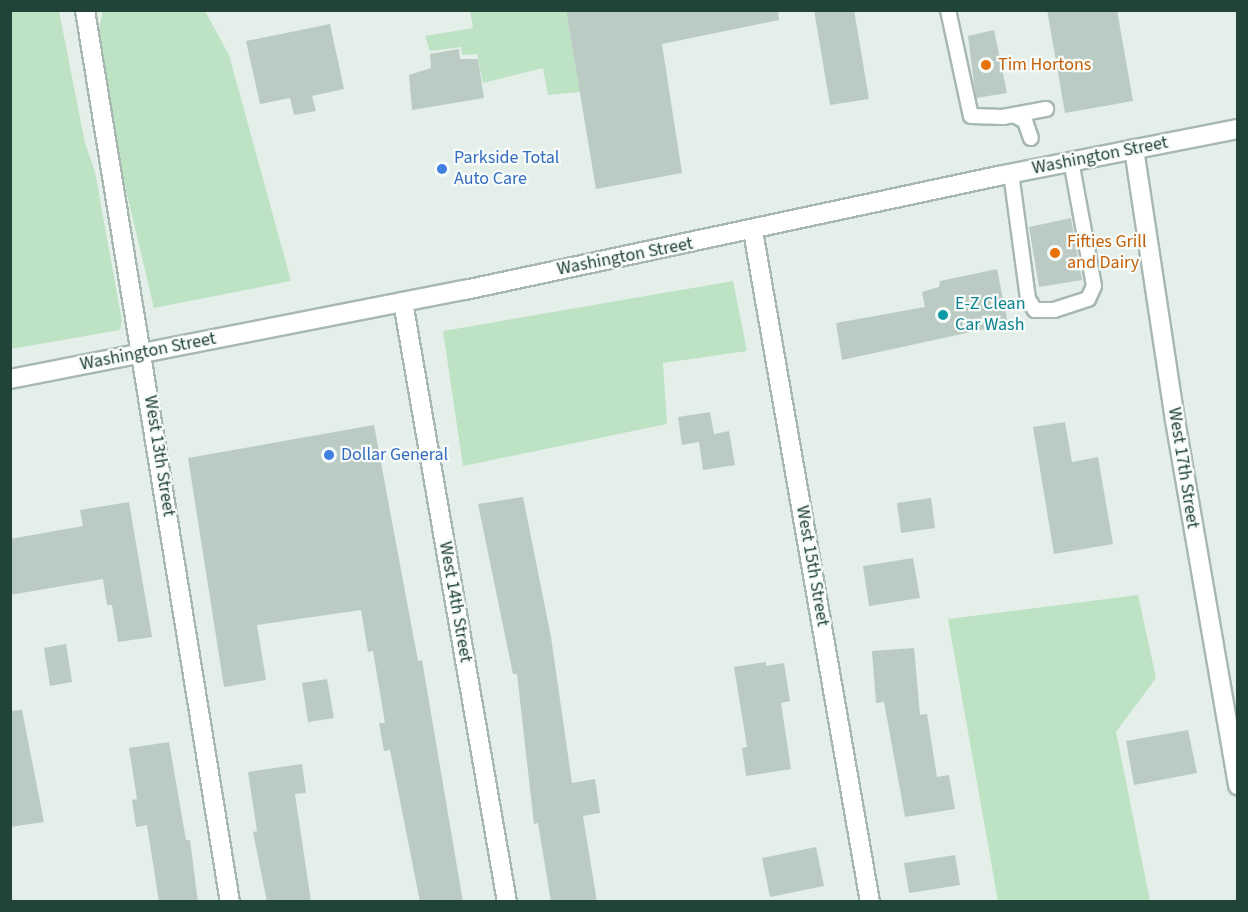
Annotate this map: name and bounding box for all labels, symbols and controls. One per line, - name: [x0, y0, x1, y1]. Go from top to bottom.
- place label: Tim Hortons: [998, 54, 1091, 76]
- marker: Tim Hortons: [979, 58, 993, 72]
- street label: Washington Street: [1030, 132, 1170, 180]
- place label: Parkside Total Auto Care: [454, 148, 559, 190]
- marker: Parkside Total Auto Care: [435, 162, 449, 176]
- place label: Fifties Grill and Dairy: [1067, 232, 1146, 274]
- street label: Washington Street: [555, 233, 695, 281]
- marker: Fifties Grill and Dairy: [1048, 246, 1062, 260]
- place label: E-Z Clean Car Wash: [955, 294, 1025, 336]
- marker: E-Z Clean Car Wash: [936, 308, 950, 322]
- street label: Washington Street: [78, 328, 218, 376]
- street label: West 13th Street: [139, 394, 179, 518]
- street label: West 17th Street: [1163, 406, 1203, 530]
- place label: Dollar General: [341, 444, 448, 466]
- marker: Dollar General: [322, 448, 336, 462]
- street label: West 15th Street: [791, 504, 833, 628]
- street label: West 14th Street: [434, 540, 476, 664]

